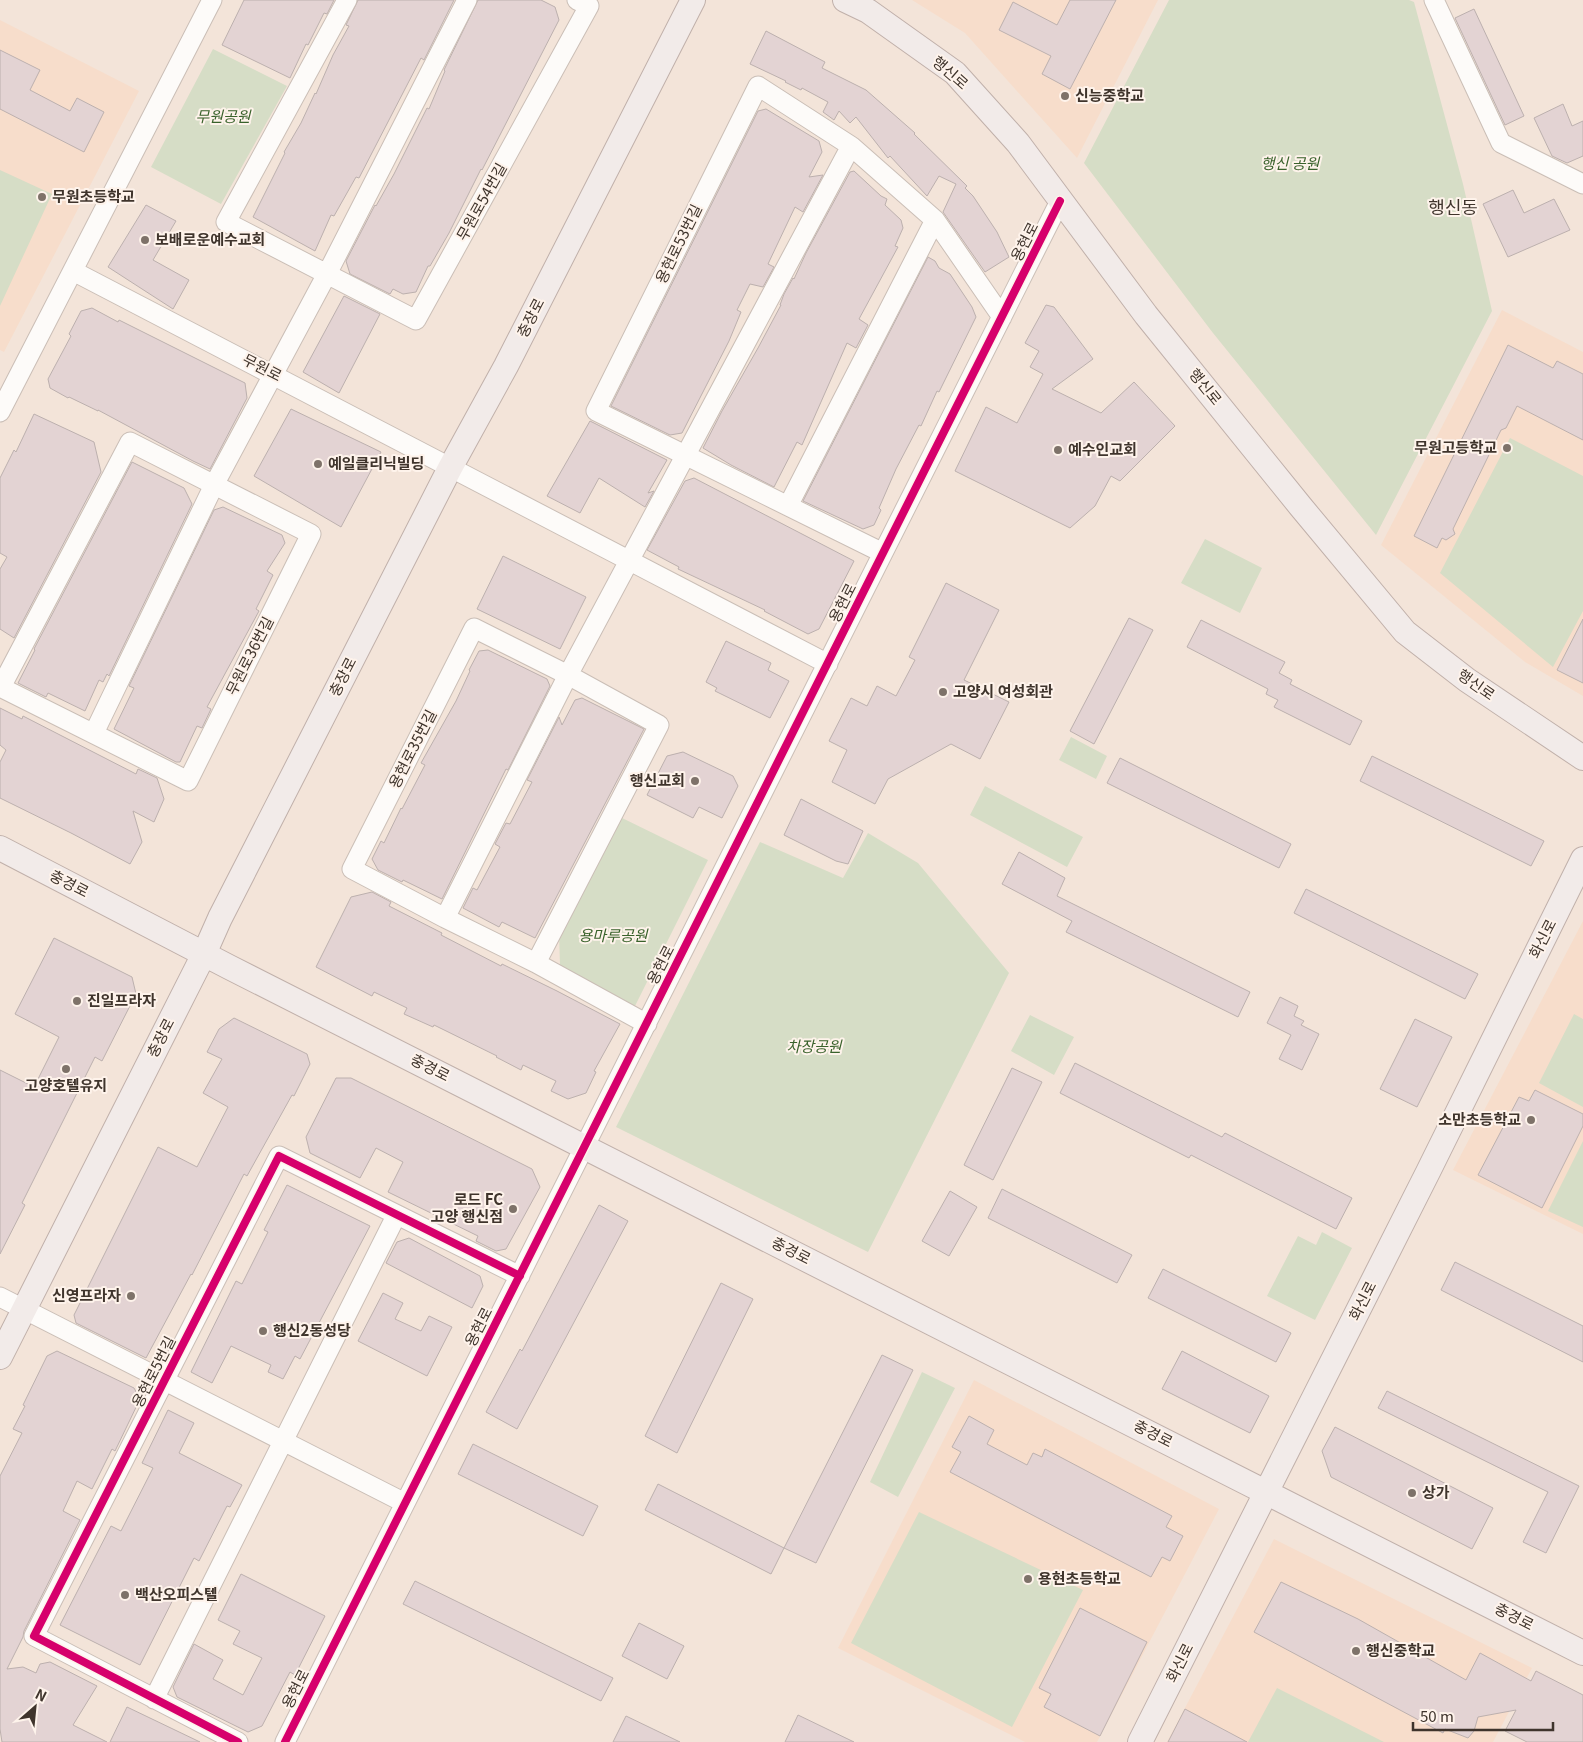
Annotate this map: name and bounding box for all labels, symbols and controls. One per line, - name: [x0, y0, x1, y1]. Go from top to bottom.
- street label: 행신로: [928, 50, 973, 93]
- place label: 신능중학교: [1075, 84, 1144, 105]
- marker: 신능중학교: [1059, 90, 1071, 102]
- park label: 무원공원: [195, 105, 252, 126]
- park label: 행신 공원: [1261, 152, 1320, 173]
- street label: 무원로54번길: [451, 159, 511, 244]
- place label: 무원초등학교: [52, 185, 135, 206]
- marker: 무원초등학교: [36, 191, 48, 203]
- district label: 행신동: [1428, 193, 1478, 219]
- street label: 용현로53번길: [649, 200, 706, 286]
- street label: 용현로: [1005, 218, 1042, 265]
- place label: 보배로운예수교회: [155, 228, 265, 249]
- marker: 보배로운예수교회: [139, 234, 151, 246]
- street label: 충장로: [511, 294, 548, 341]
- street label: 무원로: [239, 348, 286, 385]
- street label: 행신로: [1185, 363, 1227, 409]
- place label: 무원고등학교: [1414, 436, 1497, 457]
- place label: 예수인교회: [1068, 438, 1137, 459]
- marker: 무원고등학교: [1501, 442, 1513, 454]
- marker: 예수인교회: [1052, 444, 1064, 456]
- place label: 예일클리닉빌딩: [328, 452, 425, 473]
- marker: 예일클리닉빌딩: [312, 458, 324, 470]
- street label: 용현로: [823, 579, 860, 626]
- street label: 무원로36번길: [220, 612, 277, 698]
- street label: 충장로: [323, 653, 360, 700]
- street label: 행신로: [1454, 663, 1500, 704]
- place label: 고양시 여성회관: [953, 680, 1053, 701]
- marker: 고양시 여성회관: [937, 686, 949, 698]
- street label: 용현로35번길: [383, 705, 440, 791]
- place label: 행신교회: [630, 769, 685, 790]
- marker: 행신교회: [689, 775, 701, 787]
- street label: 충경로: [46, 864, 93, 901]
- street label: 화신로: [1523, 915, 1560, 962]
- park label: 용마루공원: [578, 924, 649, 945]
- street label: 용현로: [641, 941, 678, 988]
- place label: 진일프라자: [87, 989, 156, 1010]
- marker: 진일프라자: [71, 995, 83, 1007]
- street label: 충장로: [141, 1014, 178, 1061]
- park label: 차장공원: [786, 1035, 843, 1056]
- street label: 충경로: [407, 1048, 454, 1085]
- marker: 고양호텔유지: [60, 1063, 72, 1075]
- place label: 고양호텔유지: [25, 1074, 107, 1095]
- place label: 소만초등학교: [1438, 1108, 1521, 1129]
- marker: 소만초등학교: [1525, 1114, 1537, 1126]
- place label: 로드 FC 고양 행신점: [431, 1188, 503, 1226]
- marker: 로드 FC 고양 행신점: [507, 1203, 519, 1215]
- street label: 충경로: [768, 1231, 815, 1268]
- street label: 화신로: [1343, 1277, 1380, 1324]
- place label: 신영프라자: [52, 1284, 121, 1305]
- marker: 신영프라자: [125, 1290, 137, 1302]
- street label: 용현로: [459, 1303, 496, 1350]
- place label: 행신2동성당: [273, 1319, 351, 1340]
- marker: 행신2동성당: [257, 1325, 269, 1337]
- street label: 용현로5번길: [126, 1332, 180, 1411]
- street label: 충경로: [1130, 1414, 1177, 1451]
- place label: 상가: [1422, 1481, 1450, 1502]
- marker: 상가: [1406, 1487, 1418, 1499]
- place label: 용현초등학교: [1038, 1567, 1121, 1588]
- marker: 용현초등학교: [1022, 1573, 1034, 1585]
- place label: 백산오피스텔: [135, 1583, 218, 1604]
- marker: 백산오피스텔: [119, 1589, 131, 1601]
- street label: 충경로: [1491, 1597, 1538, 1634]
- street label: 화신로: [1160, 1639, 1197, 1686]
- place label: 행신중학교: [1366, 1639, 1435, 1660]
- marker: 행신중학교: [1350, 1645, 1362, 1657]
- street label: 용현로: [276, 1665, 313, 1712]
- north arrow: [10, 1682, 60, 1732]
- text: N: [32, 1683, 51, 1706]
- scale bar: [1413, 1700, 1553, 1732]
- text: 50 m: [1420, 1705, 1454, 1726]

